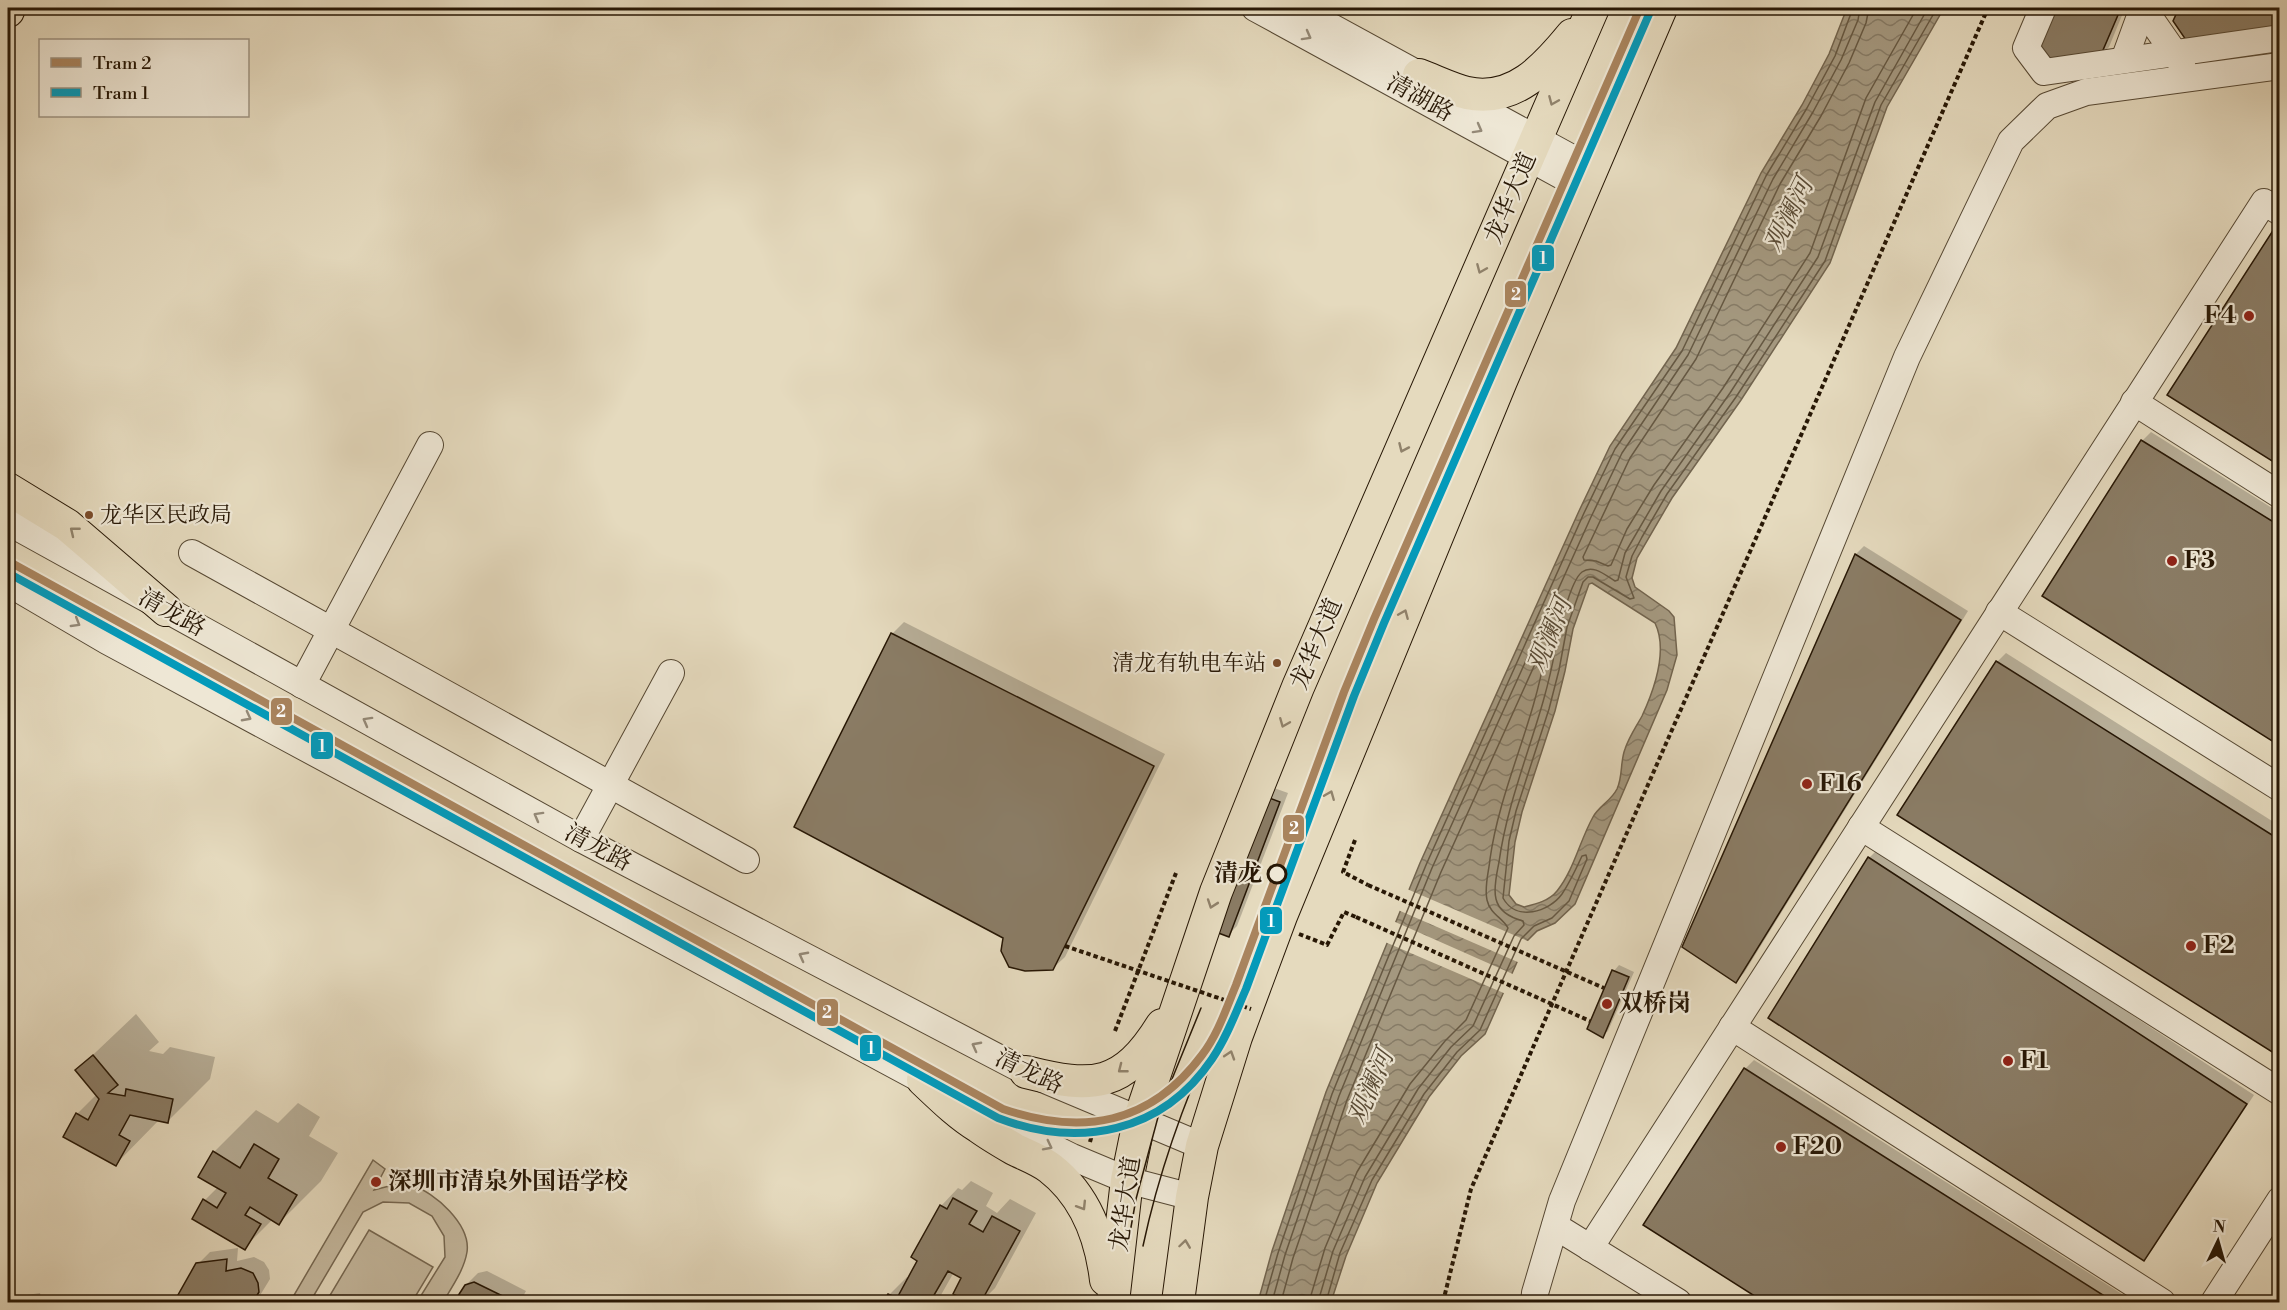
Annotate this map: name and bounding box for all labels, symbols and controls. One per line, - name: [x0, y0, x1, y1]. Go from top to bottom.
- one-way arrow: [1300, 29, 1311, 40]
- legend: [39, 39, 249, 117]
- text: Tram 2: [93, 52, 151, 75]
- street label: 清湖路: [1381, 67, 1459, 129]
- text: Tram 1: [93, 82, 149, 105]
- one-way arrow: [1548, 95, 1560, 106]
- one-way arrow: [1471, 122, 1482, 133]
- street label: 龙华大道: [1478, 148, 1544, 248]
- water label: 观澜河: [1758, 169, 1822, 257]
- line badge: 1: [1531, 244, 1555, 272]
- text: 1: [1539, 249, 1547, 269]
- one-way arrow: [1476, 263, 1488, 274]
- line badge: 2: [1504, 280, 1527, 308]
- text: 2: [1511, 285, 1521, 305]
- place label: F4: [2204, 301, 2237, 331]
- marker: F4: [2242, 309, 2256, 323]
- one-way arrow: [1398, 442, 1410, 453]
- place label: 龙华区民政局: [100, 502, 232, 529]
- marker: 龙华区民政局: [83, 509, 95, 521]
- one-way arrow: [70, 528, 81, 539]
- place label: F3: [2184, 546, 2215, 576]
- marker: F3: [2165, 554, 2179, 568]
- street label: 清龙路: [133, 582, 211, 644]
- water label: 观澜河: [1521, 589, 1581, 677]
- street label: 龙华大道: [1284, 594, 1350, 694]
- one-way arrow: [1397, 609, 1409, 620]
- one-way arrow: [70, 616, 80, 627]
- place label: 清龙有轨电车站: [1112, 650, 1266, 677]
- marker: 清龙有轨电车站: [1271, 657, 1283, 669]
- line badge: 2: [270, 697, 293, 726]
- text: 2: [276, 702, 286, 722]
- one-way arrow: [241, 710, 251, 721]
- one-way arrow: [363, 717, 373, 728]
- one-way arrow: [1279, 717, 1291, 728]
- line badge: 1: [310, 731, 334, 760]
- text: 1: [318, 737, 326, 757]
- place label: F16: [1819, 769, 1862, 799]
- marker: F16: [1800, 777, 1814, 791]
- one-way arrow: [1323, 790, 1335, 801]
- one-way arrow: [534, 812, 544, 823]
- line badge: 2: [1282, 814, 1305, 843]
- street label: 清龙路: [559, 818, 637, 878]
- text: 2: [1289, 819, 1299, 839]
- place label: 清龙: [1214, 859, 1262, 889]
- marker: 清龙: [1267, 864, 1287, 884]
- one-way arrow: [1206, 898, 1219, 909]
- line badge: 1: [1259, 906, 1283, 935]
- text: 1: [1267, 912, 1275, 932]
- place label: F2: [2203, 931, 2235, 961]
- marker: F2: [2184, 939, 2198, 953]
- one-way arrow: [799, 952, 809, 963]
- place label: 双桥岗: [1619, 989, 1691, 1019]
- marker: 双桥岗: [1600, 997, 1614, 1011]
- line badge: 2: [816, 998, 839, 1027]
- text: 2: [822, 1003, 832, 1023]
- line badge: 1: [859, 1034, 882, 1062]
- text: 1: [867, 1039, 875, 1059]
- water label: 观澜河: [1341, 1041, 1403, 1129]
- one-way arrow: [972, 1042, 982, 1053]
- street label: 清龙路: [990, 1043, 1068, 1101]
- place label: F1: [2020, 1046, 2049, 1076]
- one-way arrow: [1223, 1050, 1235, 1061]
- marker: F1: [2001, 1054, 2015, 1068]
- one-way arrow: [1117, 1062, 1128, 1073]
- place label: F20: [1793, 1132, 1842, 1162]
- one-way arrow: [1042, 1138, 1053, 1150]
- marker: F20: [1774, 1140, 1788, 1154]
- street label: 龙华大道: [1104, 1154, 1148, 1254]
- place label: 深圳市清泉外国语学校: [388, 1167, 628, 1197]
- marker: 深圳市清泉外国语学校: [369, 1175, 383, 1189]
- one-way arrow: [1075, 1200, 1087, 1210]
- north arrow: [2188, 1211, 2248, 1271]
- text: N: [2212, 1217, 2227, 1238]
- one-way arrow: [1178, 1240, 1190, 1249]

